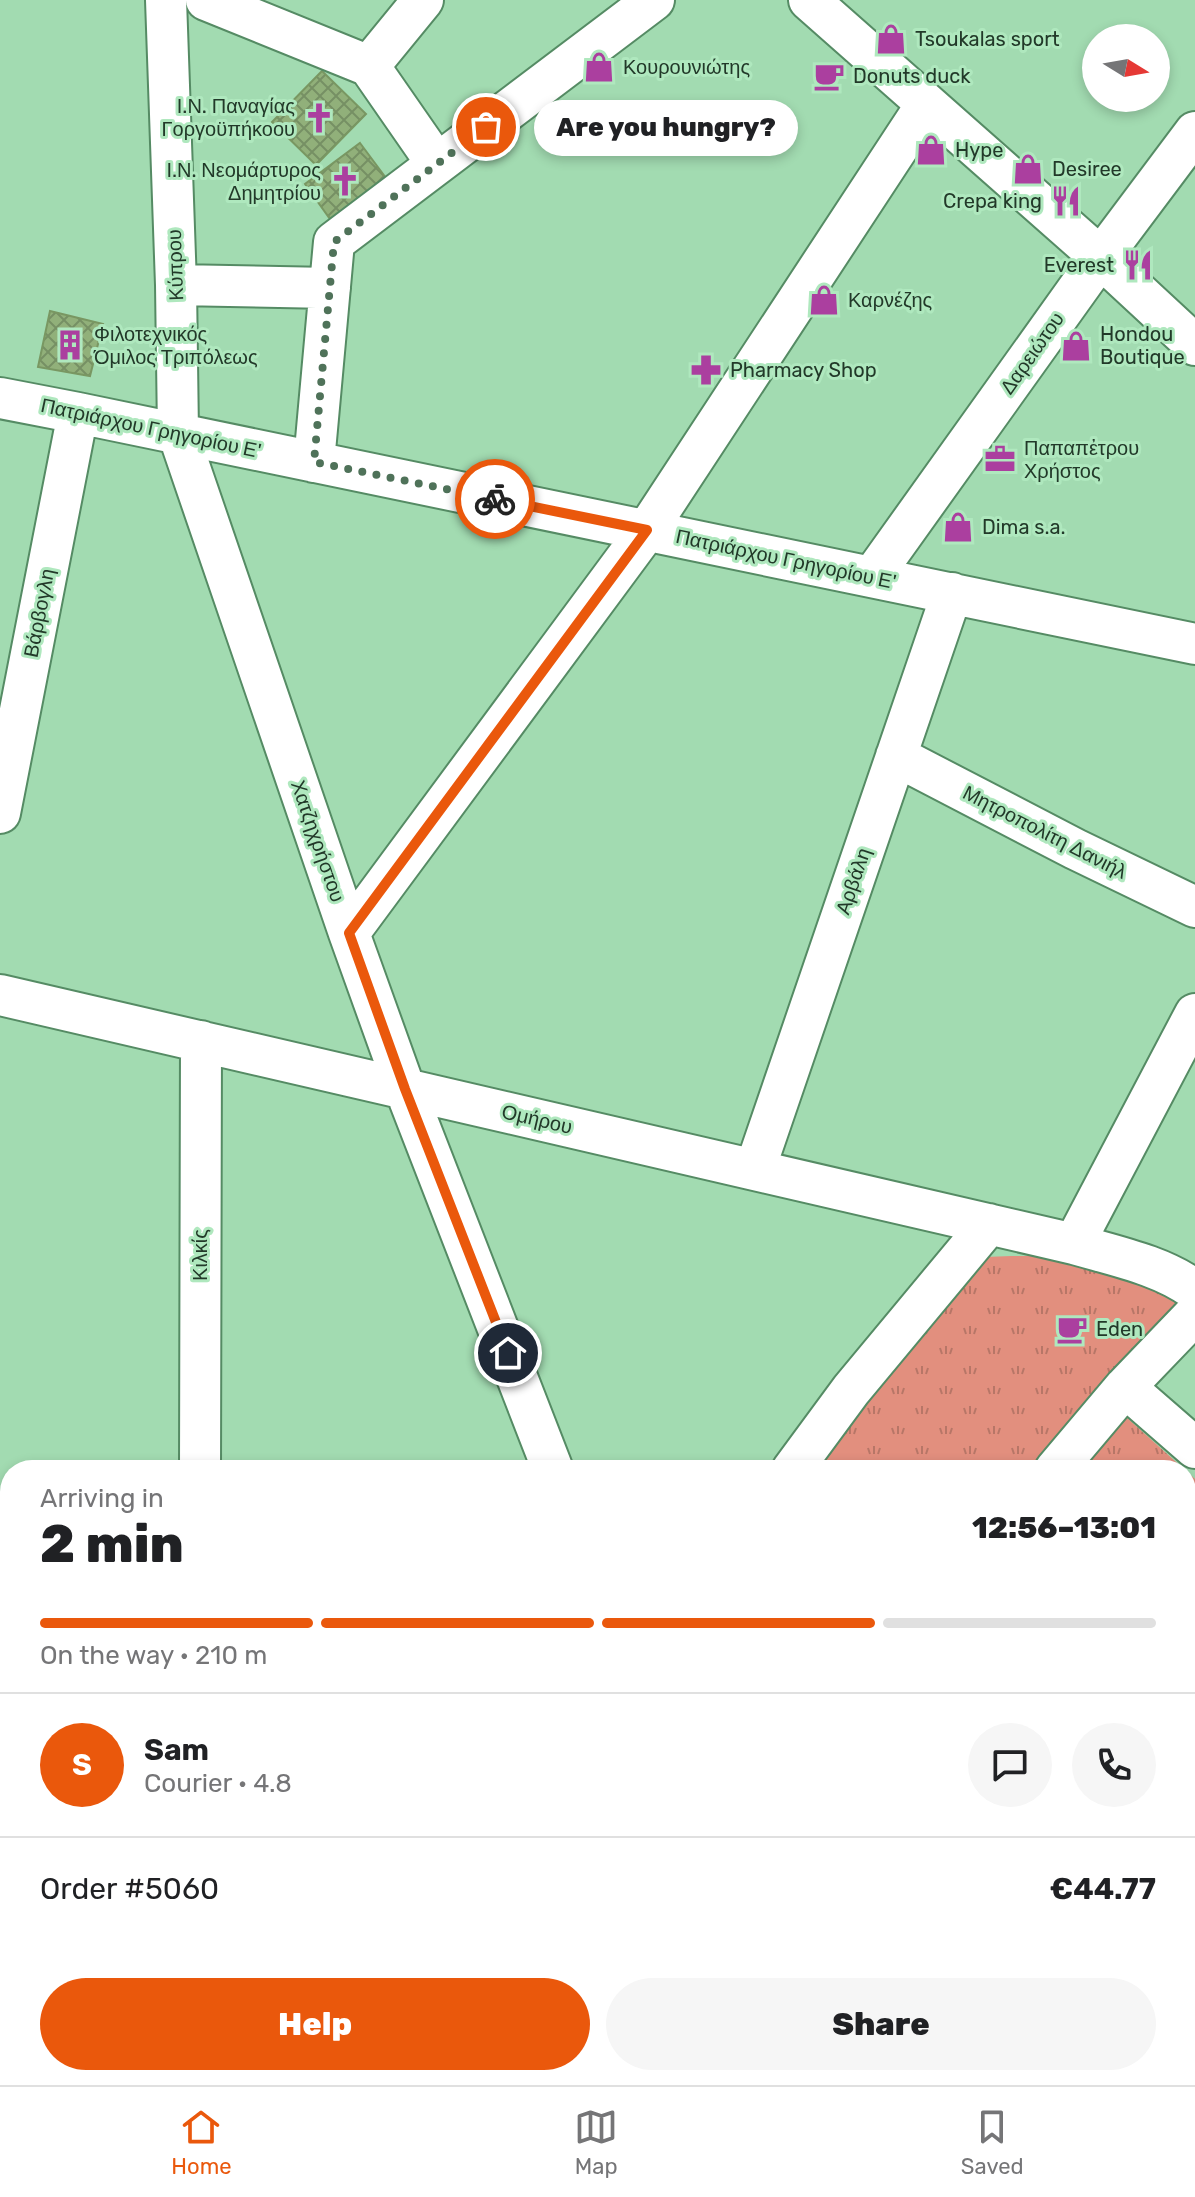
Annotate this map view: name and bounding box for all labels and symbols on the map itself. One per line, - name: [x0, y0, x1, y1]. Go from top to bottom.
- shop icon: Tsoukalas sport: [874, 22, 908, 56]
- north arrow: [1082, 24, 1170, 112]
- place label: Tsoukalas sport: [915, 27, 1060, 51]
- shop icon: Κουρουνιώτης: [582, 50, 616, 84]
- place label: Κουρουνιώτης: [623, 55, 750, 79]
- cafe icon: Donuts duck: [812, 59, 846, 93]
- place label: Donuts duck: [853, 64, 971, 88]
- pin: [452, 93, 520, 161]
- place label: Ι.Ν. Παναγίας Γοργοϋπήκοου: [162, 94, 295, 141]
- callout: Are you hungry?: [534, 99, 798, 155]
- church icon: Ι.Ν. Παναγίας Γοργοϋπήκοου: [302, 101, 336, 135]
- shop icon: Hype: [914, 133, 948, 167]
- place label: Hype: [955, 138, 1003, 162]
- shop icon: Desiree: [1011, 152, 1045, 186]
- place label: Desiree: [1052, 157, 1122, 181]
- place label: Ι.Ν. Νεομάρτυρος Δημητρίου: [166, 158, 321, 205]
- church icon: Ι.Ν. Νεομάρτυρος Δημητρίου: [328, 164, 362, 198]
- restaurant icon: Crepa king: [1049, 184, 1083, 218]
- place label: Crepa king: [943, 189, 1042, 213]
- street label: Κύπρου: [162, 229, 188, 301]
- restaurant icon: Everest: [1121, 248, 1155, 282]
- place label: Everest: [1044, 253, 1114, 277]
- shop icon: Καρνέζης: [807, 283, 841, 317]
- place label: Καρνέζης: [848, 288, 933, 312]
- street label: Δαρειώτου: [995, 307, 1069, 399]
- place label: Φιλοτεχνικός Όμιλος Τριπόλεως: [93, 322, 258, 369]
- place label: Hondou Boutique: [1100, 322, 1185, 369]
- building icon: Φιλοτεχνικός Όμιλος Τριπόλεως: [53, 328, 87, 362]
- shop icon: Hondou Boutique: [1059, 329, 1093, 363]
- pharmacy icon: Pharmacy Shop: [689, 353, 723, 387]
- place label: Pharmacy Shop: [730, 358, 877, 382]
- street label: Πατριάρχου Γρηγορίου Ε': [39, 393, 263, 463]
- place label: Παπαπἐτρου Χρήστος: [1024, 436, 1139, 483]
- office icon: Παπαπἐτρου Χρήστος: [983, 442, 1017, 476]
- courier: [455, 459, 535, 539]
- shop icon: Dima s.a.: [941, 510, 975, 544]
- place label: Dima s.a.: [982, 515, 1066, 539]
- street label: Πατριάρχου Γρηγορίου Ε': [674, 524, 898, 594]
- street label: Βάρβογλη: [19, 567, 59, 659]
- street label: Χατζηχρήστου: [286, 777, 350, 905]
- street label: Μητροπολίτη Δανιήλ: [959, 780, 1131, 884]
- street label: Αρβάλη: [830, 845, 876, 917]
- street label: Ομήρου: [499, 1099, 575, 1139]
- street label: Κιλκίς: [188, 1229, 212, 1281]
- cafe icon: Eden: [1055, 1312, 1089, 1346]
- place label: Eden: [1096, 1317, 1143, 1341]
- pin: [474, 1319, 542, 1387]

